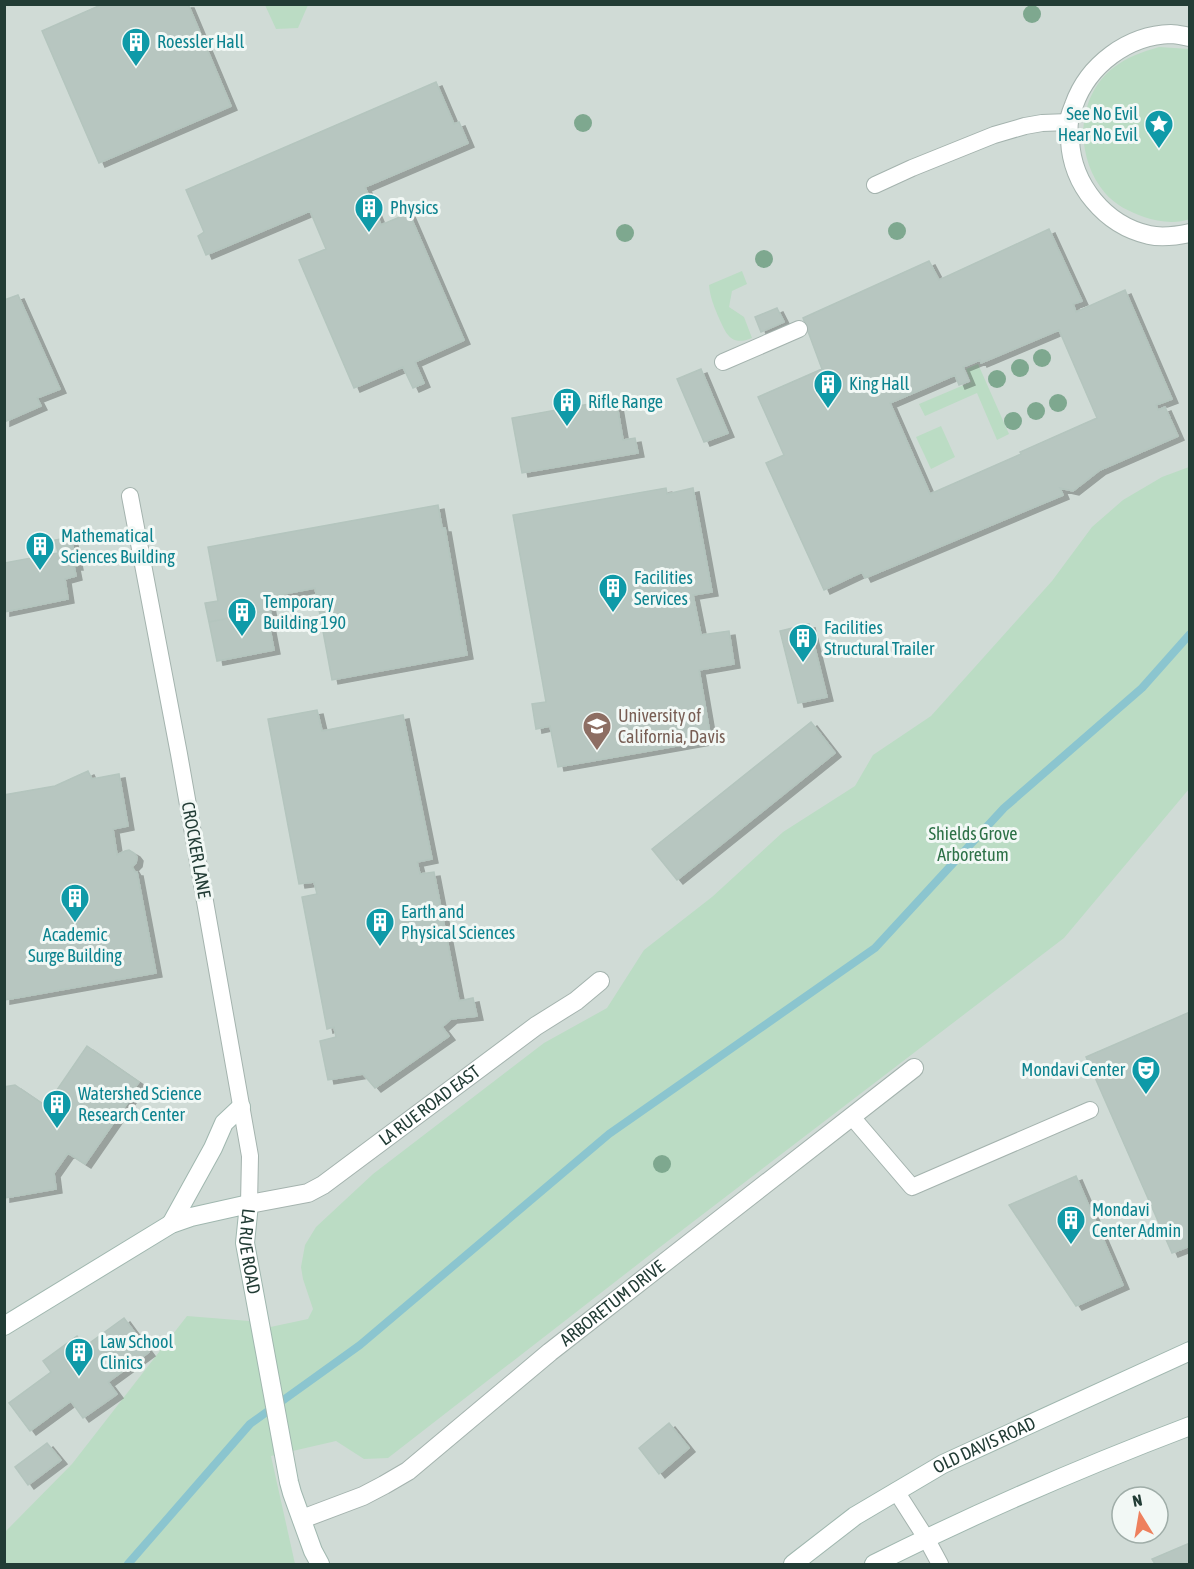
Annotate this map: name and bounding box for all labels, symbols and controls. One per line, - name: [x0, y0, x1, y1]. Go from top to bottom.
- building icon: Roessler Hall: [120, 26, 152, 68]
- place label: Roessler Hall: [157, 31, 244, 52]
- place label: See No Evil Hear No Evil: [1058, 103, 1138, 145]
- place icon: See No Evil Hear No Evil: [1143, 108, 1175, 150]
- building icon: Physics: [353, 192, 385, 234]
- place label: Physics: [390, 197, 438, 218]
- building icon: King Hall: [812, 368, 844, 410]
- place label: King Hall: [849, 373, 909, 394]
- building icon: Rifle Range: [551, 386, 583, 428]
- place label: Rifle Range: [588, 391, 663, 412]
- place label: Mathematical Sciences Building: [61, 525, 175, 567]
- building icon: Mathematical Sciences Building: [24, 530, 56, 572]
- place label: Facilities Services: [634, 567, 693, 609]
- building icon: Facilities Services: [597, 572, 629, 614]
- place label: Temporary Building 190: [263, 591, 346, 633]
- building icon: Temporary Building 190: [226, 596, 258, 638]
- place label: Facilities Structural Trailer: [824, 617, 935, 659]
- building icon: Facilities Structural Trailer: [787, 622, 819, 664]
- place label: University of California, Davis: [618, 705, 725, 747]
- school or university icon: University of California, Davis: [581, 710, 613, 752]
- street label: CROCKER LANE: [178, 800, 215, 900]
- park label: Shields Grove Arboretum: [928, 823, 1018, 865]
- building icon: Academic Surge Building: [59, 882, 91, 924]
- place label: Earth and Physical Sciences: [401, 901, 515, 943]
- building icon: Earth and Physical Sciences: [364, 906, 396, 948]
- place label: Academic Surge Building: [28, 924, 122, 966]
- theatre icon: Mondavi Center: [1130, 1054, 1162, 1096]
- place label: Mondavi Center: [1021, 1059, 1126, 1080]
- street label: LA RUE ROAD EAST: [375, 1060, 484, 1150]
- place label: Watershed Science Research Center: [78, 1083, 202, 1125]
- building icon: Watershed Science Research Center: [41, 1088, 73, 1130]
- place label: Mondavi Center Admin: [1092, 1199, 1181, 1241]
- building icon: Mondavi Center Admin: [1055, 1204, 1087, 1246]
- street label: LA RUE ROAD: [235, 1207, 265, 1296]
- street label: ARBORETUM DRIVE: [556, 1255, 669, 1350]
- place label: Law School Clinics: [100, 1331, 173, 1373]
- building icon: Law School Clinics: [63, 1336, 95, 1378]
- street label: OLD DAVIS ROAD: [929, 1412, 1039, 1478]
- north arrow: [1110, 1485, 1170, 1545]
- text: N: [1131, 1491, 1143, 1510]

